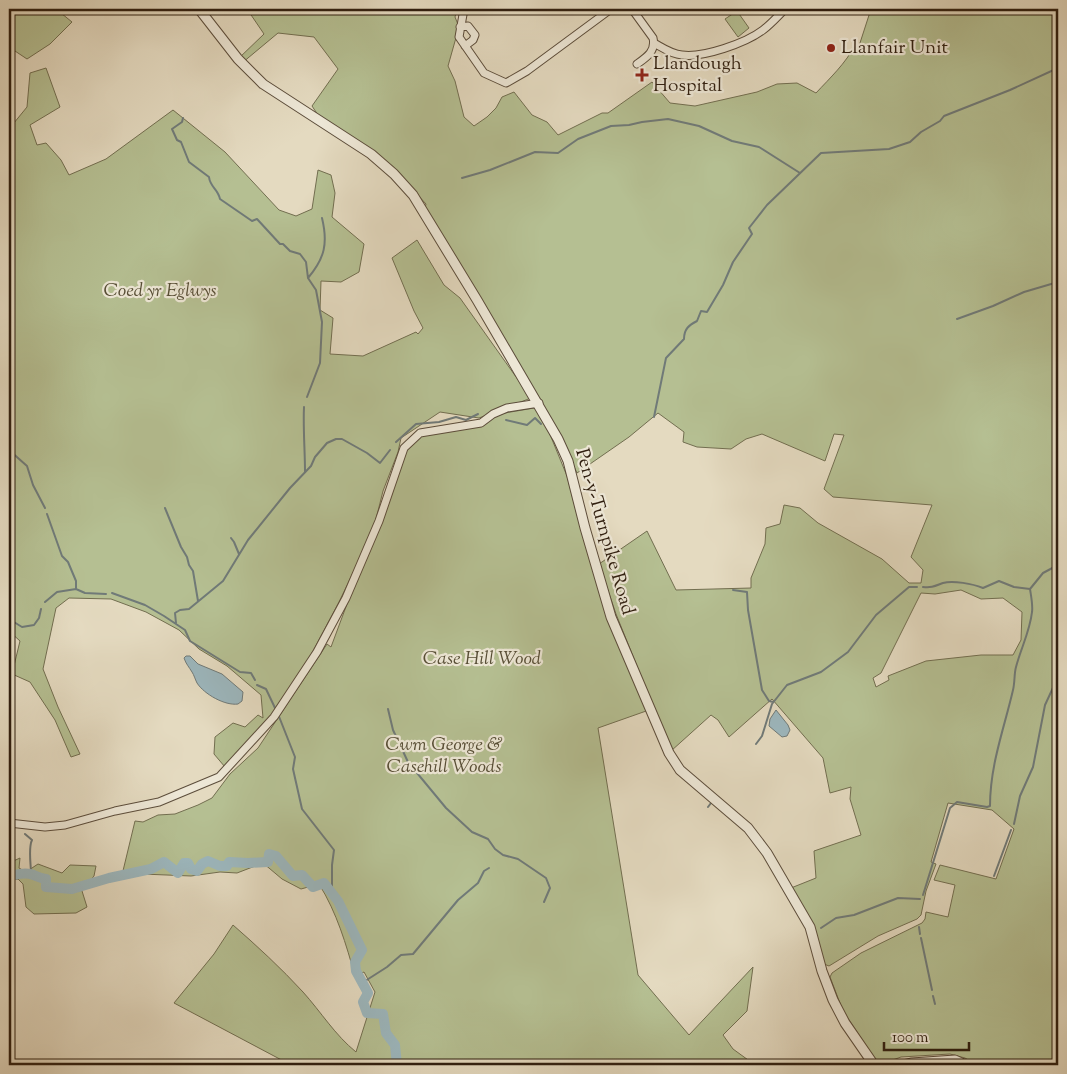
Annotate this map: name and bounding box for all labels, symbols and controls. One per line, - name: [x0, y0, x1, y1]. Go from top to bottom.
- place label: Llanfair Unit: [841, 35, 949, 62]
- marker: Llanfair Unit: [825, 42, 837, 54]
- place label: Llandough Hospital: [653, 51, 742, 100]
- marker: Llandough Hospital: [635, 68, 649, 82]
- park label: Coed yr Eglwys: [103, 278, 217, 305]
- street label: Pen-y-Turnpike Road: [567, 446, 641, 619]
- park label: Case Hill Wood: [423, 646, 542, 673]
- park label: Cwm George & Casehill Woods: [385, 732, 503, 781]
- scale bar: [884, 1019, 970, 1051]
- text: 100 m: [892, 1028, 929, 1049]

